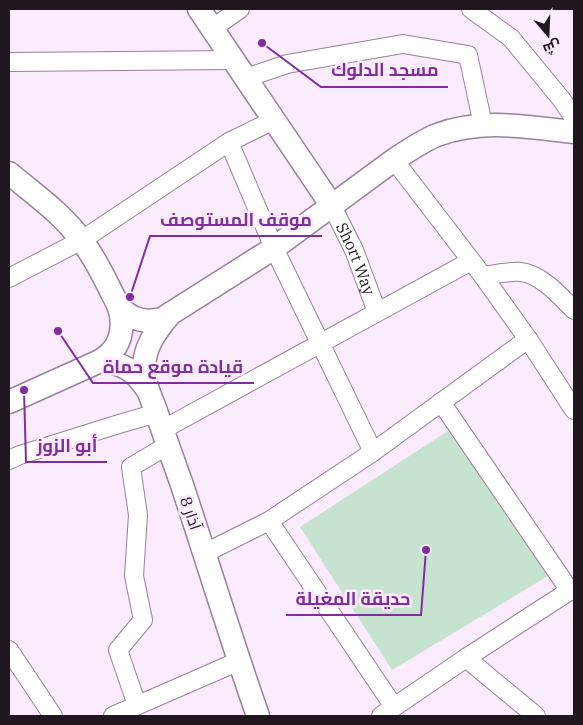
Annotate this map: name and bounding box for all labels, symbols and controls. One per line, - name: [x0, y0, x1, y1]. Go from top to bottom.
- north arrow: [523, 10, 573, 60]
- text: ش: [541, 36, 564, 59]
- callout: مسجد الدلوك: [321, 54, 448, 87]
- text: مسجد الدلوك: [331, 58, 439, 81]
- callout: موقف المستوصف: [150, 203, 322, 236]
- text: موقف المستوصف: [160, 208, 312, 231]
- street label: Short Way: [332, 219, 380, 298]
- callout: قيادة موقع حماة: [93, 350, 254, 383]
- text: قيادة موقع حماة: [103, 355, 243, 379]
- callout: أبو الزوز: [26, 429, 107, 462]
- text: أبو الزوز: [36, 433, 97, 457]
- street label: 8 آذار: [176, 494, 206, 533]
- callout: حديقة المغيلة: [286, 582, 421, 615]
- text: حديقة المغيلة: [295, 587, 411, 610]

